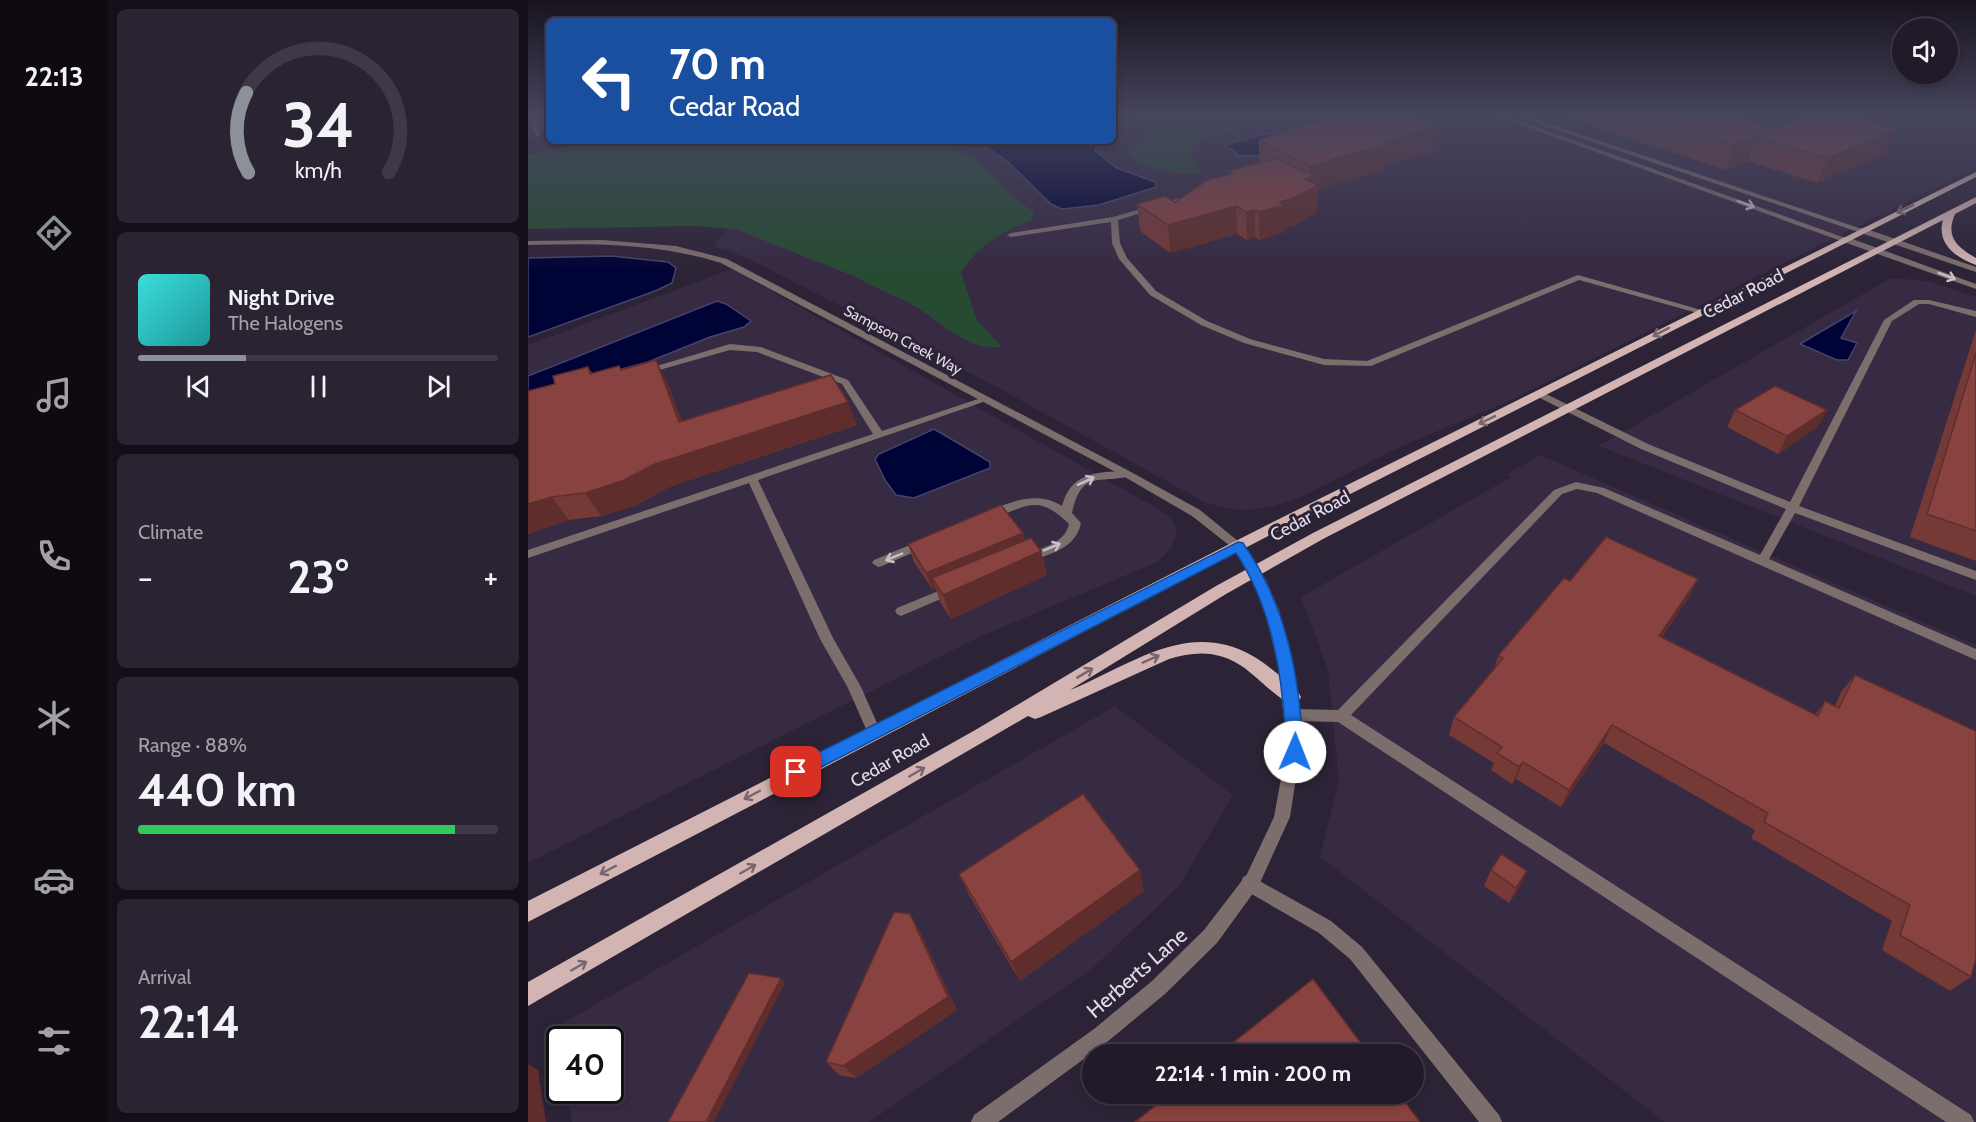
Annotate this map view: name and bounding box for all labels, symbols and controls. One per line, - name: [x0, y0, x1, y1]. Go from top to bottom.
- map controls: [1892, 18, 1958, 84]
- button: sound: [1892, 18, 1958, 84]
- text: 70 m: [669, 38, 766, 90]
- icon: left: [570, 42, 648, 120]
- text: 22:13: [24, 60, 84, 93]
- text: 34: [282, 87, 354, 163]
- text: Cedar Road: [669, 90, 800, 123]
- text: km/h: [295, 157, 341, 183]
- one-way arrow: [1736, 199, 1755, 210]
- one-way arrow: [1896, 203, 1914, 215]
- icon: directions: [33, 212, 75, 254]
- street label: Cedar Road: [1699, 264, 1787, 324]
- one-way arrow: [1937, 272, 1956, 283]
- text: Night Drive: [228, 284, 334, 311]
- street label: Sampson Creek Way: [841, 301, 965, 379]
- text: The Halogens: [228, 311, 343, 335]
- one-way arrow: [1652, 327, 1670, 338]
- icon: previous: [182, 370, 215, 403]
- icon: pause: [302, 370, 335, 403]
- icon: next: [422, 370, 455, 403]
- icon: music: [33, 374, 75, 416]
- one-way arrow: [1478, 414, 1496, 426]
- one-way arrow: [1077, 474, 1095, 486]
- street label: Cedar Road: [1266, 486, 1354, 546]
- text: Climate: [138, 520, 203, 544]
- icon: phone: [33, 535, 75, 577]
- one-way arrow: [1043, 541, 1061, 552]
- text: 23°: [287, 550, 349, 604]
- one-way arrow: [885, 551, 903, 563]
- text: −: [138, 557, 153, 597]
- text: +: [483, 557, 498, 597]
- one-way arrow: [1142, 652, 1160, 663]
- one-way arrow: [1076, 666, 1093, 678]
- icon: climate: [33, 697, 75, 739]
- position arrow: [1263, 720, 1327, 784]
- street label: Cedar Road: [847, 730, 933, 792]
- text: Range · 88%: [138, 733, 247, 757]
- pin: [770, 746, 821, 797]
- icon: arrive: [779, 755, 812, 788]
- text: 440 km: [138, 763, 297, 817]
- one-way arrow: [908, 766, 925, 778]
- one-way arrow: [744, 789, 761, 801]
- icon: car: [33, 859, 75, 901]
- one-way arrow: [739, 863, 756, 875]
- one-way arrow: [600, 865, 618, 876]
- street label: Herberts Lane: [1081, 922, 1192, 1023]
- one-way arrow: [570, 960, 587, 972]
- text: Arrival: [138, 965, 191, 989]
- text: 22:14: [138, 995, 240, 1049]
- icon: filters: [33, 1020, 75, 1062]
- speed limit sign: 40: [546, 1026, 624, 1104]
- text: 22:14 · 1 min · 200 m: [1155, 1060, 1351, 1087]

